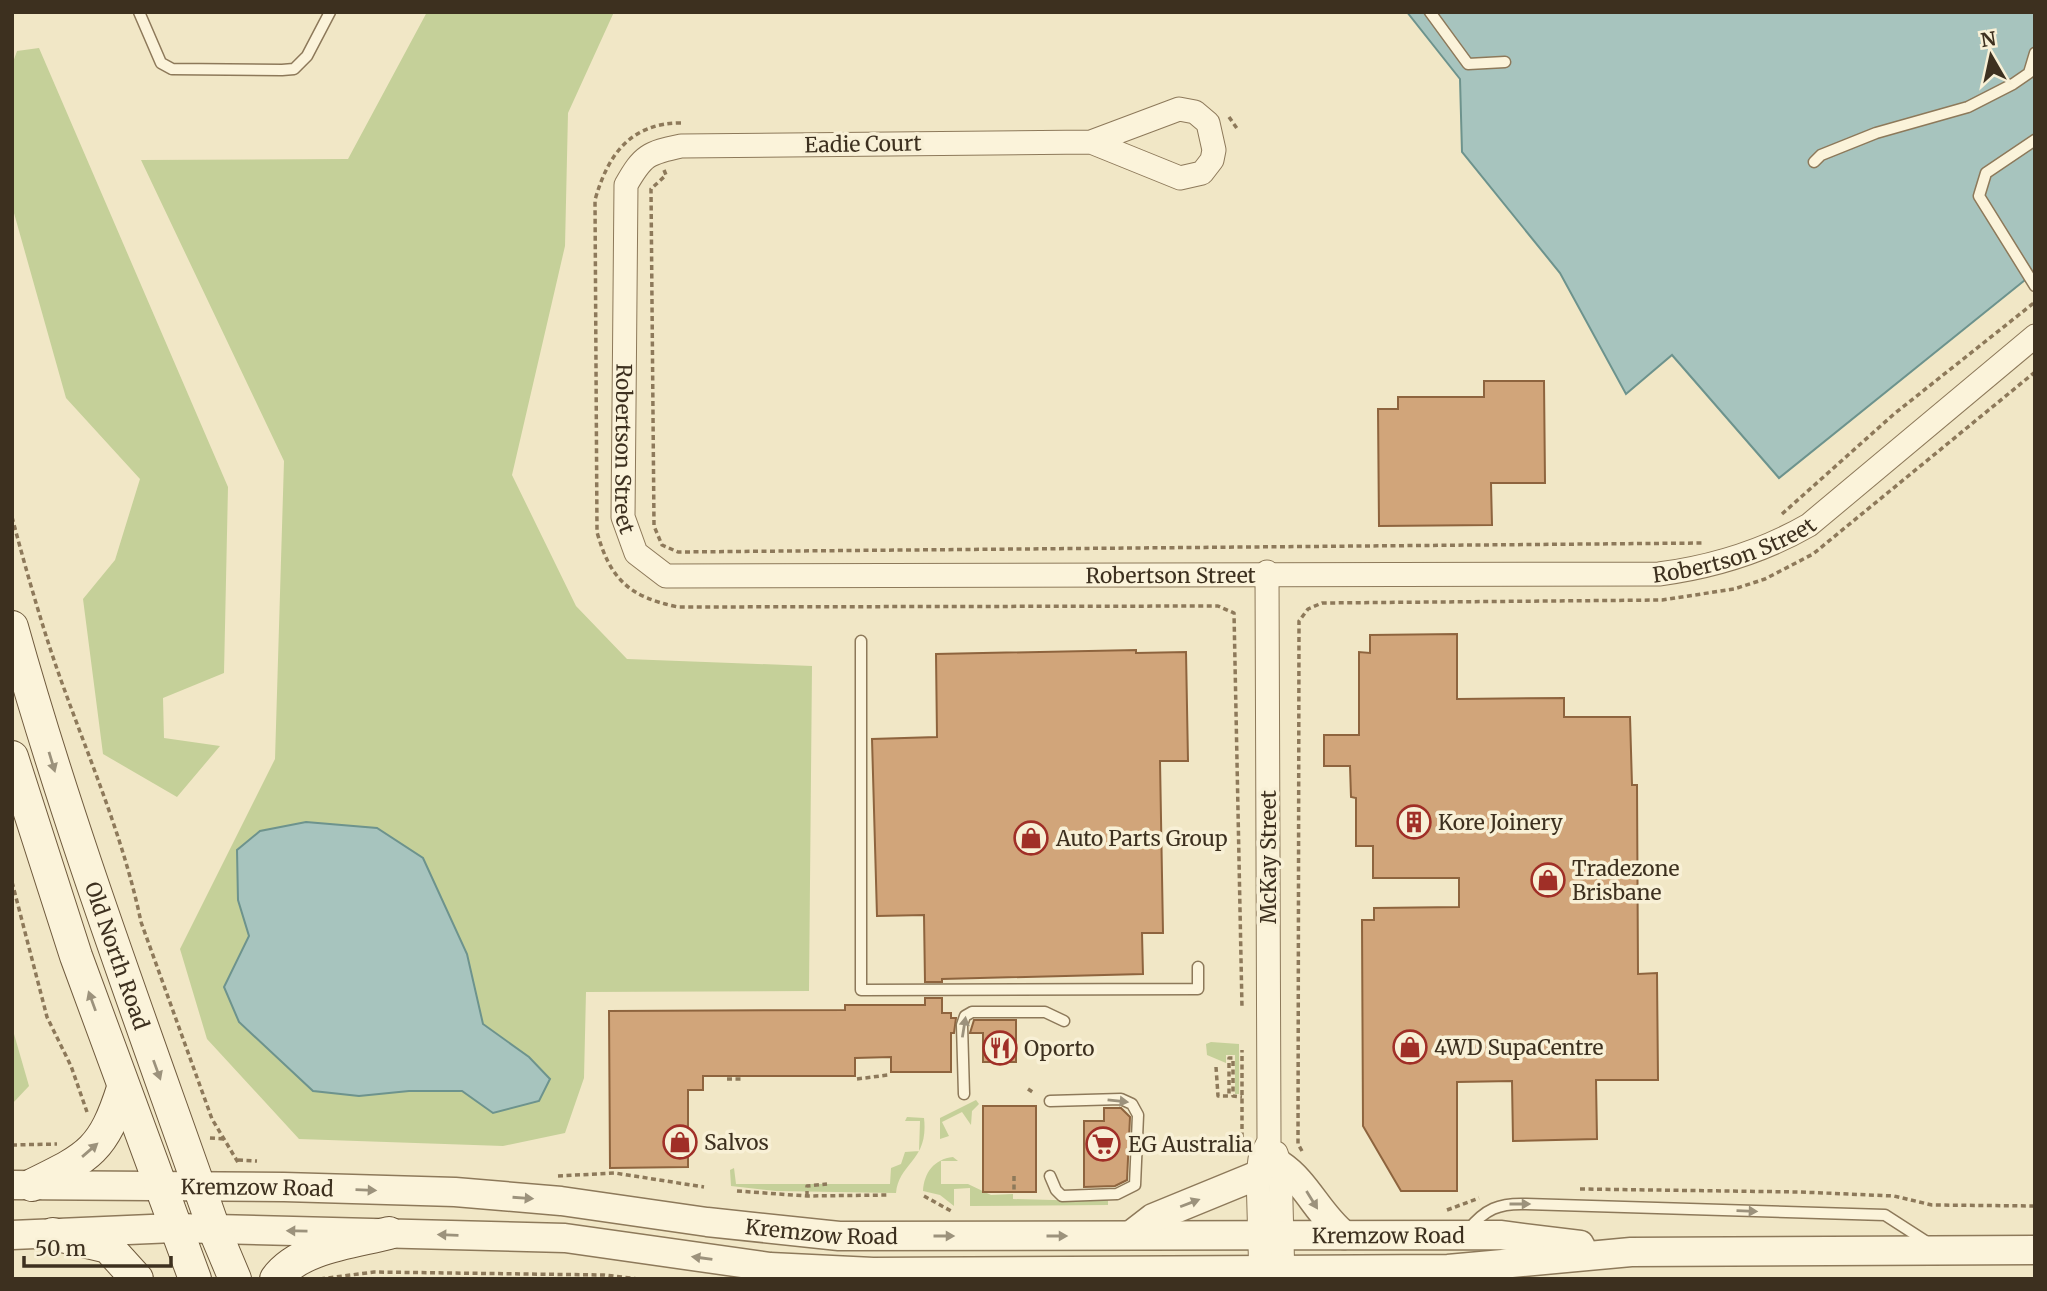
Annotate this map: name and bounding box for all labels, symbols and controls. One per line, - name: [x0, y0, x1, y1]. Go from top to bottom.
- north arrow: [1956, 21, 2026, 91]
- text: N: [1979, 26, 1998, 52]
- street label: Eadie Court: [804, 129, 922, 159]
- street label: Robertson Street: [610, 364, 641, 537]
- street label: Robertson Street: [1651, 511, 1821, 588]
- street label: Robertson Street: [1086, 561, 1256, 589]
- one-way arrow: [48, 752, 58, 773]
- street label: McKay Street: [1255, 790, 1282, 924]
- building icon: Kore Joinery: [1395, 803, 1433, 841]
- place label: Kore Joinery: [1438, 809, 1563, 836]
- shop icon: Auto Parts Group: [1012, 819, 1050, 857]
- place label: Auto Parts Group: [1055, 825, 1228, 852]
- place label: Tradezone Brisbane: [1572, 855, 1679, 906]
- shop icon: Tradezone Brisbane: [1529, 861, 1567, 899]
- street label: Old North Road: [79, 878, 156, 1033]
- one-way arrow: [86, 990, 97, 1011]
- one-way arrow: [959, 1015, 970, 1037]
- shop icon: 4WD SupaCentre: [1391, 1028, 1429, 1066]
- restaurant icon: Oporto: [981, 1029, 1019, 1067]
- place label: 4WD SupaCentre: [1434, 1034, 1603, 1061]
- place label: Oporto: [1024, 1035, 1095, 1062]
- one-way arrow: [152, 1060, 163, 1081]
- one-way arrow: [1107, 1096, 1129, 1107]
- shop icon: Salvos: [661, 1123, 699, 1161]
- supermarket icon: EG Australia: [1084, 1125, 1122, 1163]
- place label: Salvos: [704, 1129, 769, 1156]
- place label: EG Australia: [1128, 1131, 1253, 1158]
- one-way arrow: [81, 1142, 99, 1158]
- street label: Kremzow Road: [180, 1173, 334, 1202]
- one-way arrow: [355, 1184, 377, 1195]
- one-way arrow: [1305, 1190, 1318, 1210]
- one-way arrow: [512, 1193, 534, 1204]
- one-way arrow: [1180, 1198, 1201, 1209]
- one-way arrow: [1509, 1198, 1531, 1210]
- one-way arrow: [1737, 1205, 1759, 1216]
- street label: Kremzow Road: [744, 1213, 898, 1250]
- street label: Kremzow Road: [1312, 1222, 1465, 1249]
- scale bar: [24, 1224, 172, 1268]
- one-way arrow: [285, 1226, 307, 1237]
- one-way arrow: [436, 1229, 458, 1241]
- one-way arrow: [933, 1230, 955, 1242]
- one-way arrow: [1046, 1230, 1068, 1242]
- text: 50 m: [35, 1235, 86, 1262]
- one-way arrow: [691, 1252, 713, 1263]

